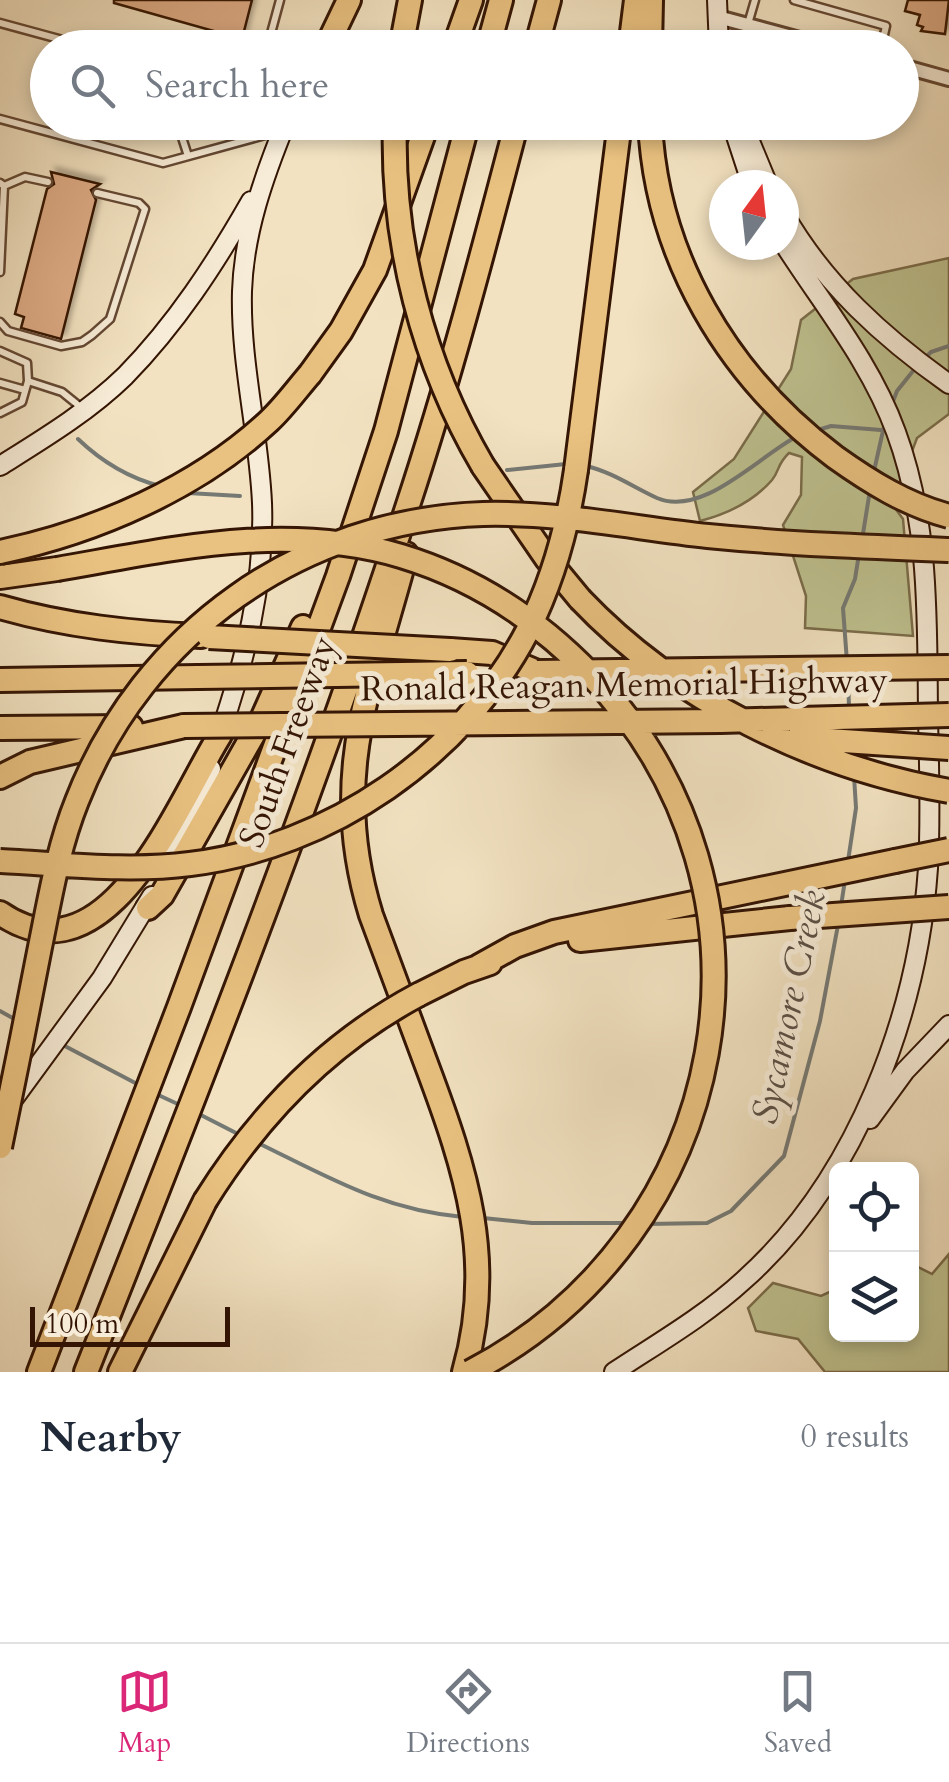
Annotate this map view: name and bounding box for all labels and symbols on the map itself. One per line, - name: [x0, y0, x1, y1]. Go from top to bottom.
- north arrow: [709, 170, 799, 260]
- street label: South Freeway: [228, 629, 349, 854]
- street label: Ronald Reagan Memorial Highway: [360, 656, 889, 714]
- water label: Sycamore Creek: [739, 885, 839, 1128]
- scale bar: [30, 1302, 230, 1346]

